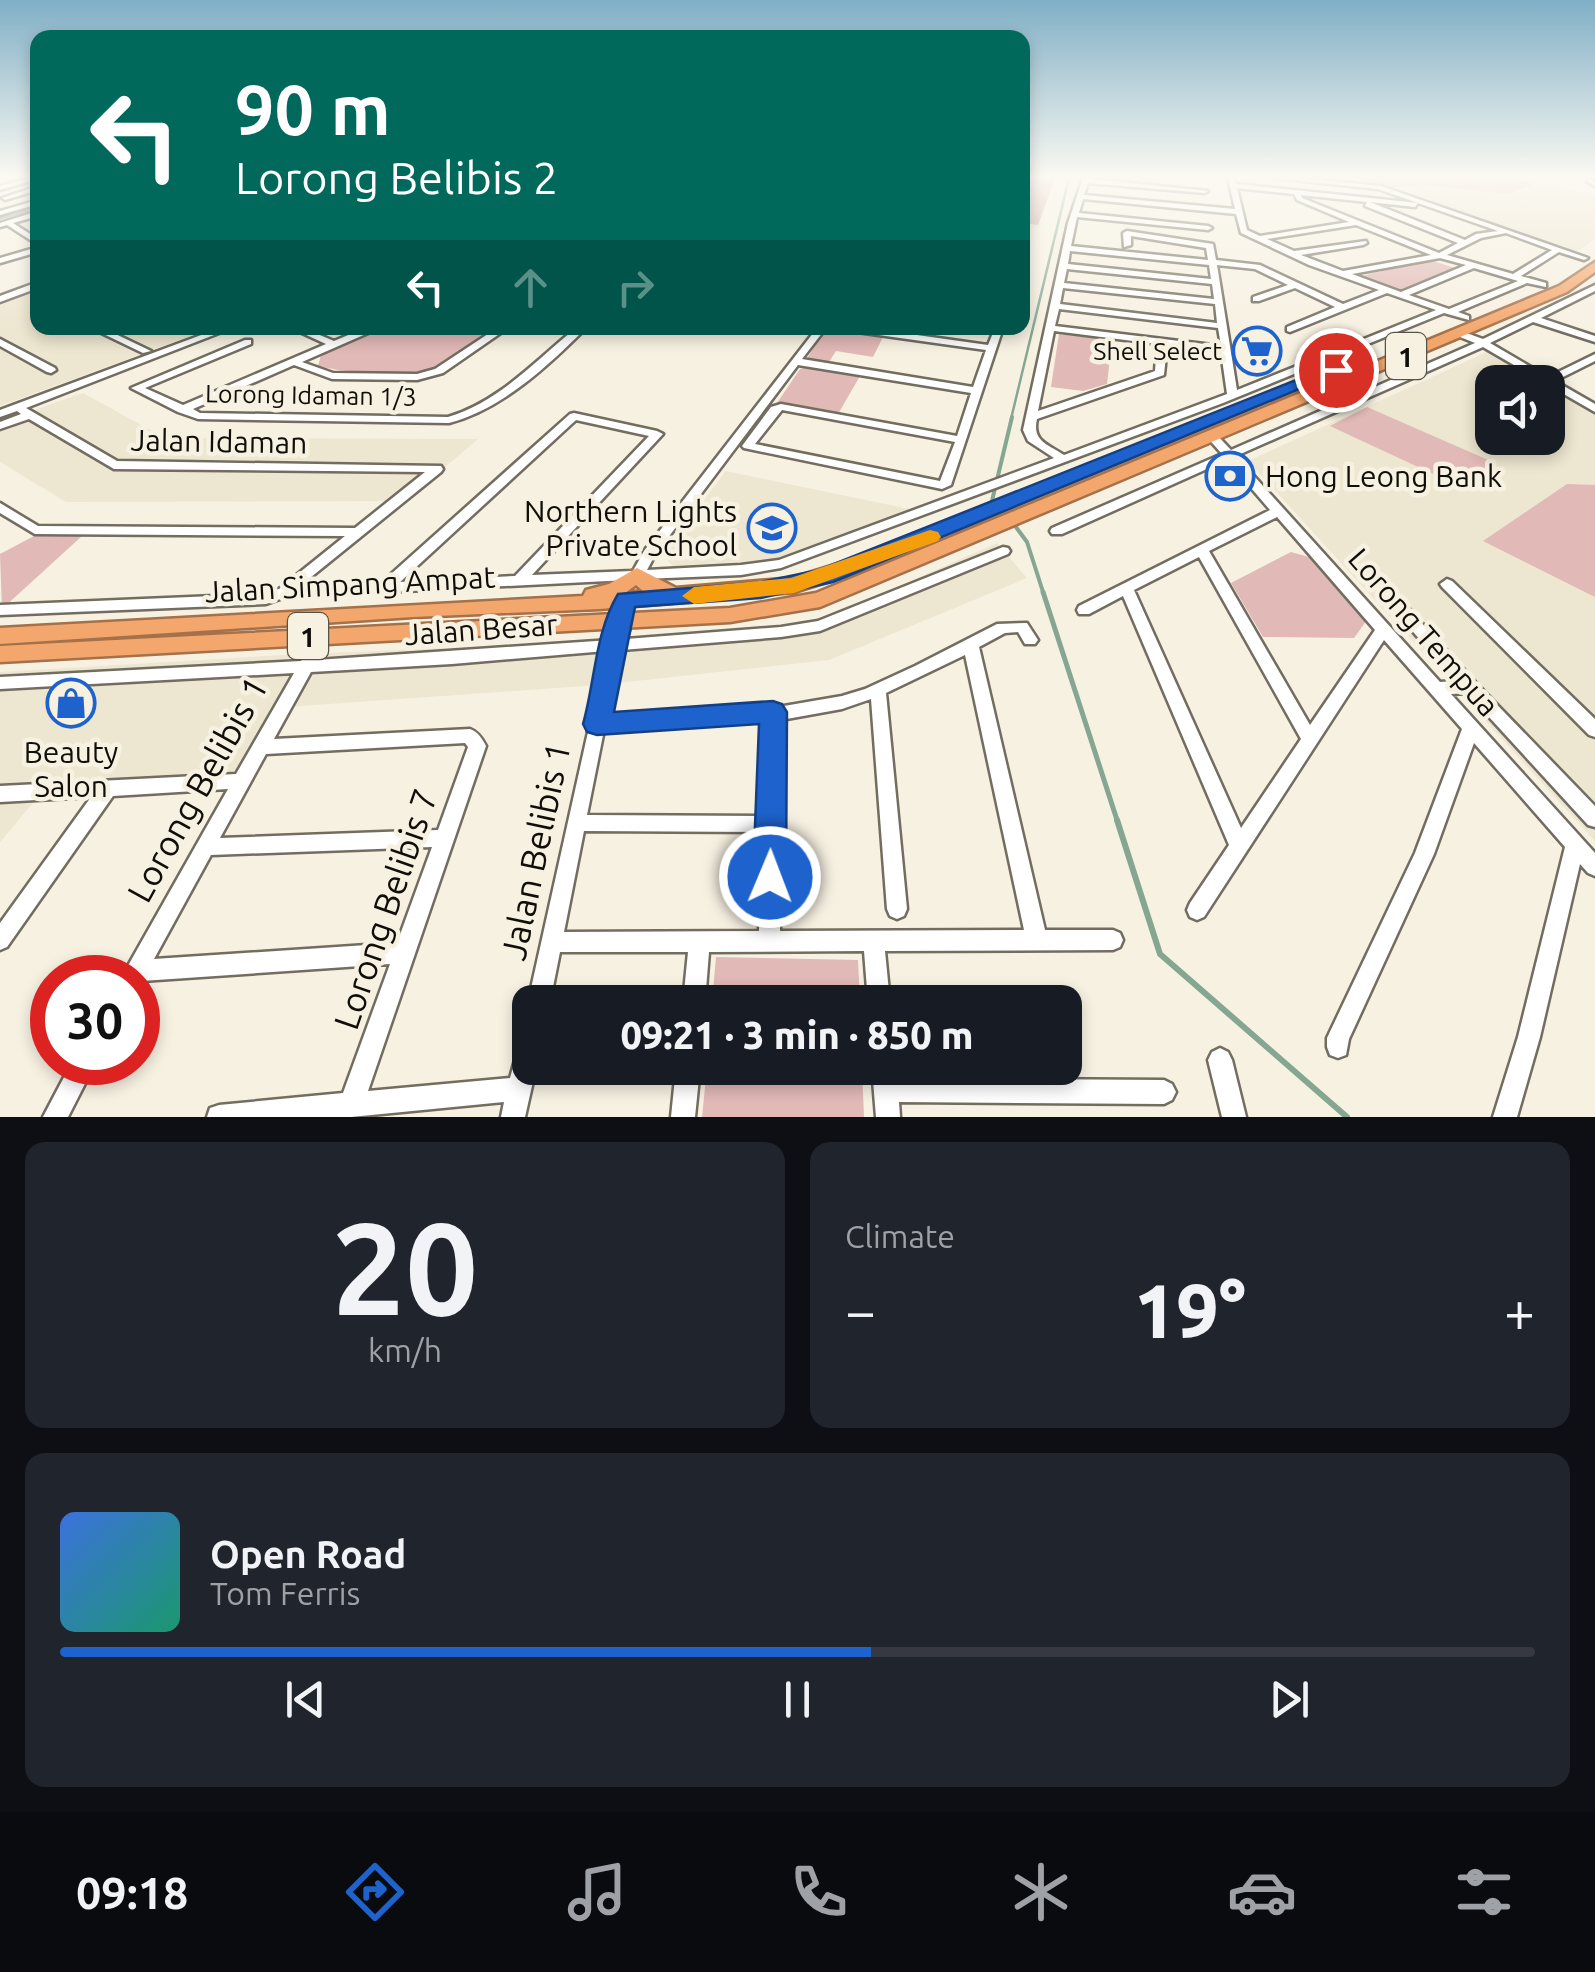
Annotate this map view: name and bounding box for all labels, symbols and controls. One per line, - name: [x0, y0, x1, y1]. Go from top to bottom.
- icon: left: [70, 70, 200, 200]
- text: 90 m: [235, 70, 391, 148]
- text: Lorong Belibis 2: [235, 152, 558, 203]
- icon: left: [398, 260, 453, 315]
- icon: ahead: [503, 260, 558, 315]
- icon: right: [608, 260, 663, 315]
- supermarket icon: Shell Select: [1231, 325, 1283, 377]
- pin: [1294, 328, 1379, 413]
- road number: 1: [1386, 333, 1426, 379]
- place label: Shell Select: [1093, 337, 1222, 365]
- icon: arrive: [1309, 343, 1364, 398]
- map controls: [1475, 365, 1565, 455]
- button: sound: [1475, 365, 1565, 455]
- street label: Lorong Idaman 1/3: [205, 379, 417, 411]
- street label: Jalan Idaman: [130, 422, 308, 460]
- bank icon: Hong Leong Bank: [1204, 450, 1256, 502]
- place label: Hong Leong Bank: [1265, 459, 1502, 493]
- place label: Northern Lights Private School: [524, 494, 737, 562]
- school or university icon: Northern Lights Private School: [746, 502, 798, 554]
- street label: Lorong Tempua: [1342, 541, 1506, 723]
- street label: Jalan Simpang Ampat: [204, 559, 496, 609]
- street label: Jalan Besar: [404, 607, 559, 651]
- road number: 1: [288, 613, 328, 659]
- street label: Lorong Belibis 1: [119, 669, 275, 909]
- shop icon: Beauty Salon: [45, 677, 97, 729]
- place label: Beauty Salon: [24, 735, 118, 803]
- street label: Jalan Belibis 1: [492, 738, 578, 964]
- street label: Lorong Belibis 7: [325, 784, 445, 1034]
- position arrow: [718, 825, 822, 929]
- speed limit sign: 30: [30, 955, 160, 1085]
- text: 09:21 · 3 min · 850 m: [620, 1014, 974, 1056]
- text: 20: [332, 1194, 478, 1340]
- text: Climate: [845, 1218, 955, 1254]
- text: 19°: [1134, 1268, 1246, 1352]
- text: −: [845, 1280, 876, 1341]
- text: +: [1504, 1280, 1535, 1341]
- text: km/h: [368, 1332, 442, 1368]
- text: Open Road: [210, 1533, 406, 1575]
- text: Tom Ferris: [210, 1575, 360, 1611]
- icon: previous: [278, 1672, 333, 1727]
- icon: pause: [770, 1672, 825, 1727]
- icon: next: [1262, 1672, 1317, 1727]
- icon: directions: [340, 1857, 410, 1927]
- icon: music: [562, 1857, 632, 1927]
- icon: phone: [784, 1857, 854, 1927]
- icon: climate: [1006, 1857, 1076, 1927]
- icon: car: [1227, 1857, 1297, 1927]
- icon: filters: [1449, 1857, 1519, 1927]
- text: 09:18: [76, 1867, 188, 1918]

